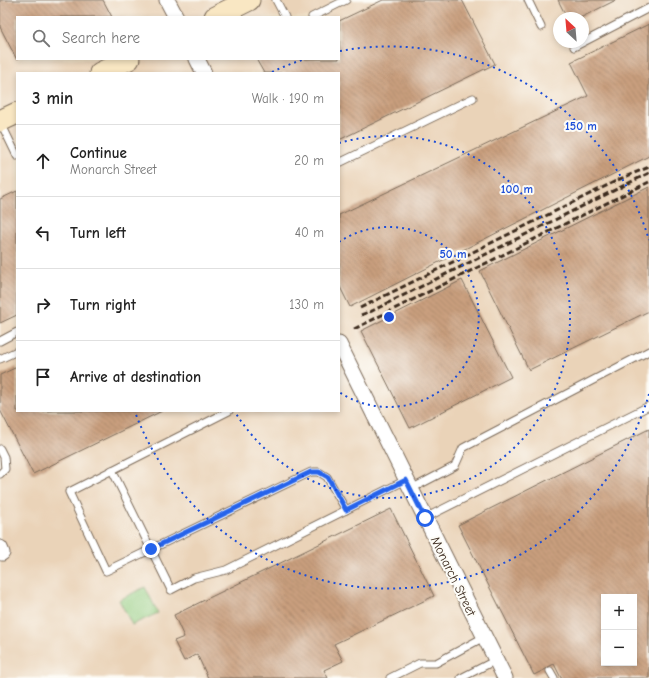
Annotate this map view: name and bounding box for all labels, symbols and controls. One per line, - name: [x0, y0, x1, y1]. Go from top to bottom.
- north arrow: [553, 12, 589, 48]
- search box: [16, 16, 340, 60]
- icon: search: [30, 27, 52, 49]
- text: Search here: [62, 29, 140, 47]
- text: 3 min: [32, 89, 73, 108]
- text: Walk · 190 m: [252, 91, 324, 106]
- text: 150 m: [565, 119, 597, 133]
- text: Continue: [70, 144, 127, 162]
- icon: ahead: [32, 150, 54, 172]
- text: 20 m: [294, 153, 324, 168]
- text: Monarch Street: [70, 162, 157, 177]
- text: 100 m: [501, 182, 533, 196]
- icon: left: [32, 222, 54, 244]
- text: Turn left: [70, 224, 126, 242]
- text: 40 m: [295, 225, 324, 240]
- text: 50 m: [439, 247, 467, 261]
- icon: right: [32, 294, 54, 316]
- text: Turn right: [70, 296, 136, 314]
- text: 130 m: [289, 297, 324, 312]
- centre of rings: [382, 310, 396, 324]
- icon: arrive: [32, 366, 54, 388]
- text: Arrive at destination: [70, 368, 201, 386]
- route start: [416, 509, 434, 527]
- street label: Monarch Street: [428, 534, 480, 620]
- route end: [142, 540, 160, 558]
- map controls: [601, 594, 637, 666]
- button: +: [601, 594, 637, 630]
- button: −: [601, 630, 637, 666]

